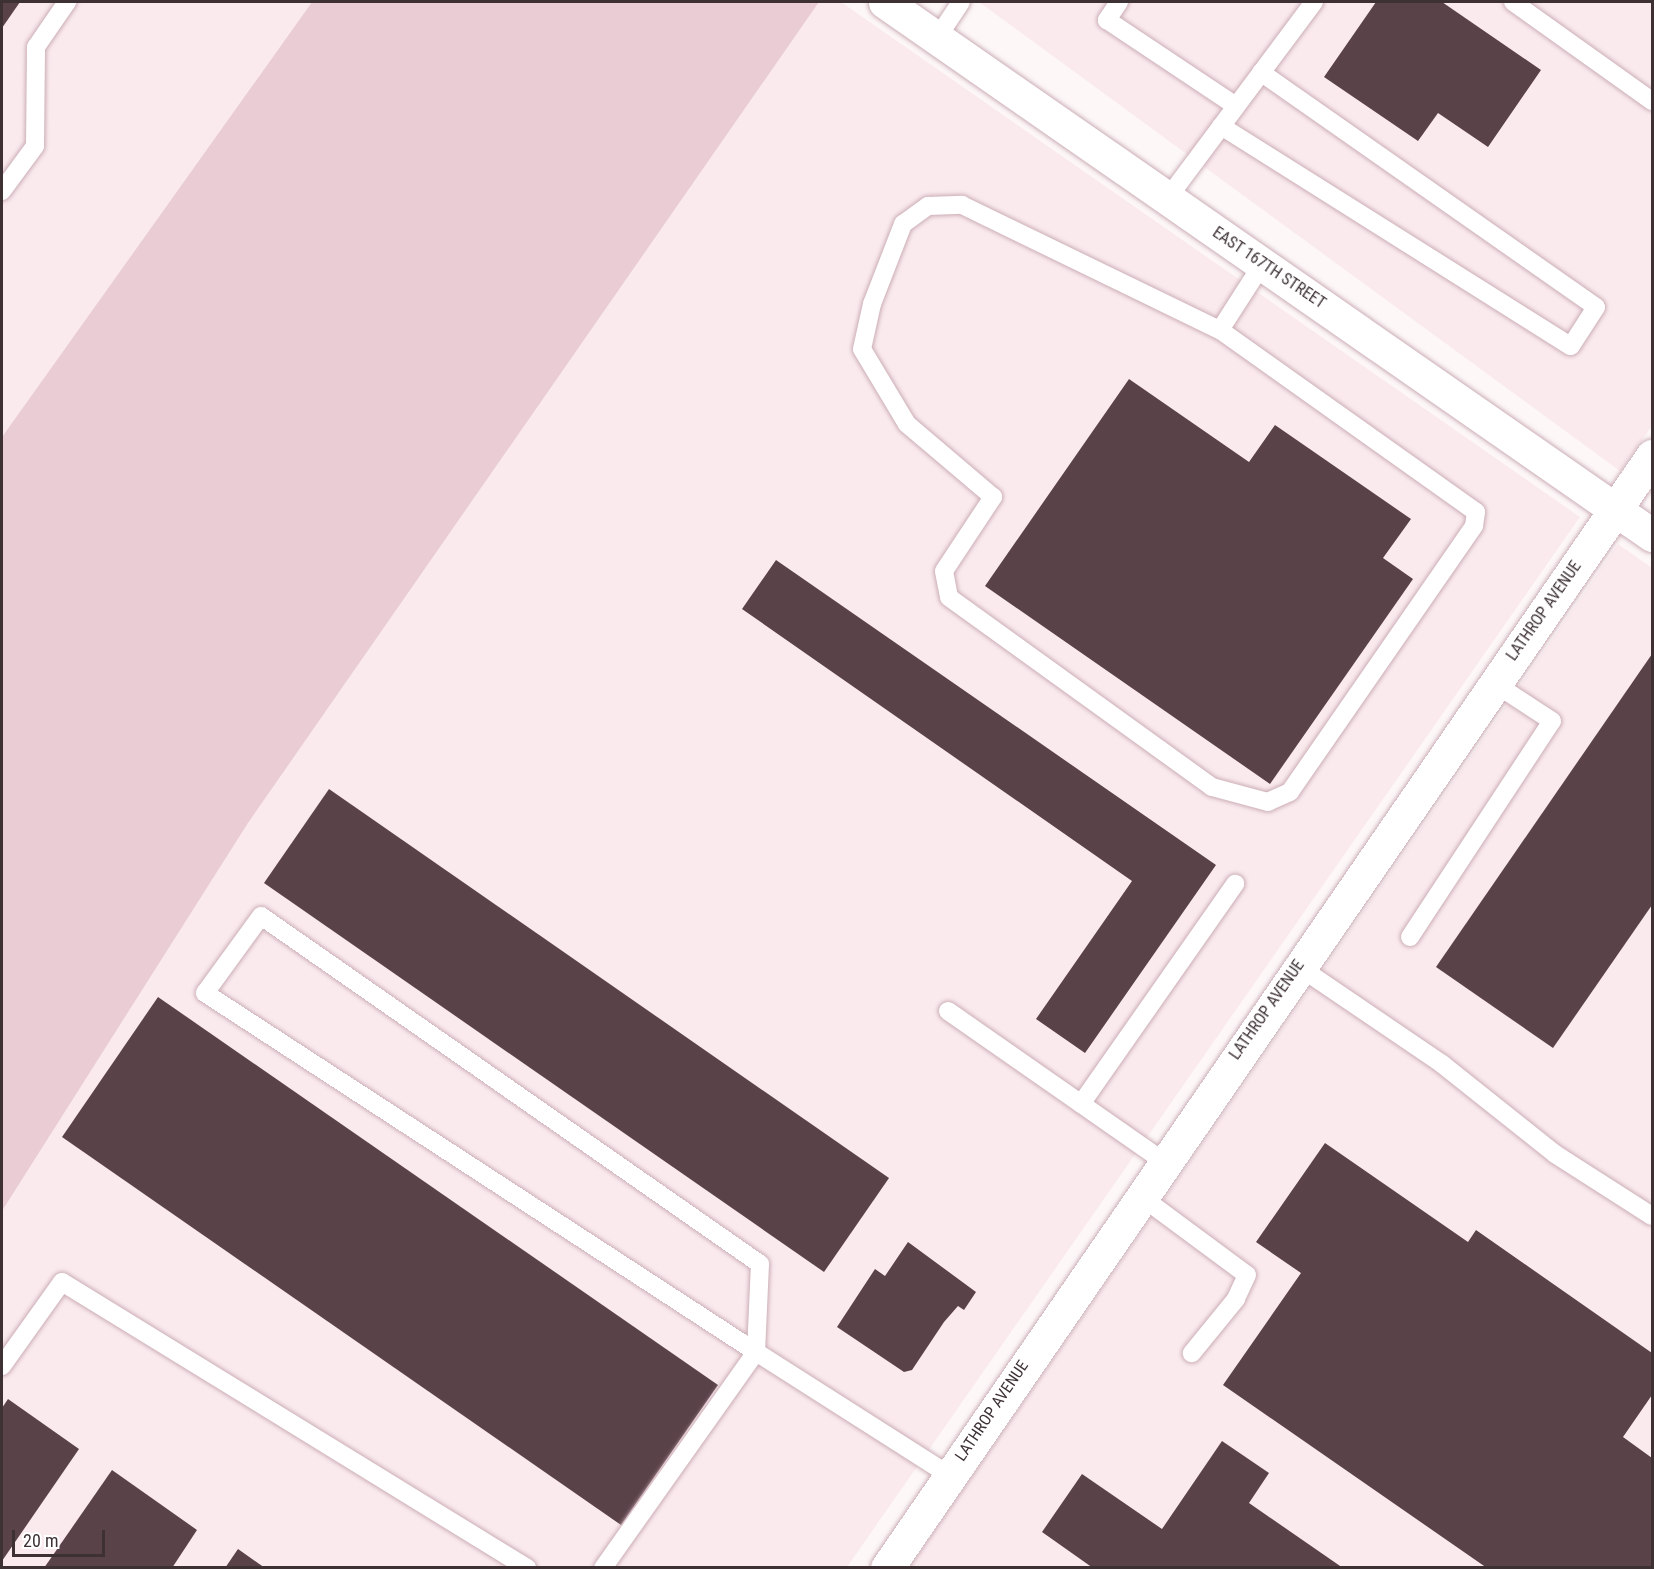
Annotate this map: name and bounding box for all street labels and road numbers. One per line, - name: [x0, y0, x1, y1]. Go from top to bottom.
- street label: EAST 167TH STREET: [1209, 223, 1329, 313]
- street label: LATHROP AVENUE: [1503, 557, 1585, 665]
- street label: LATHROP AVENUE: [1226, 956, 1308, 1064]
- street label: LATHROP AVENUE: [951, 1357, 1033, 1465]

